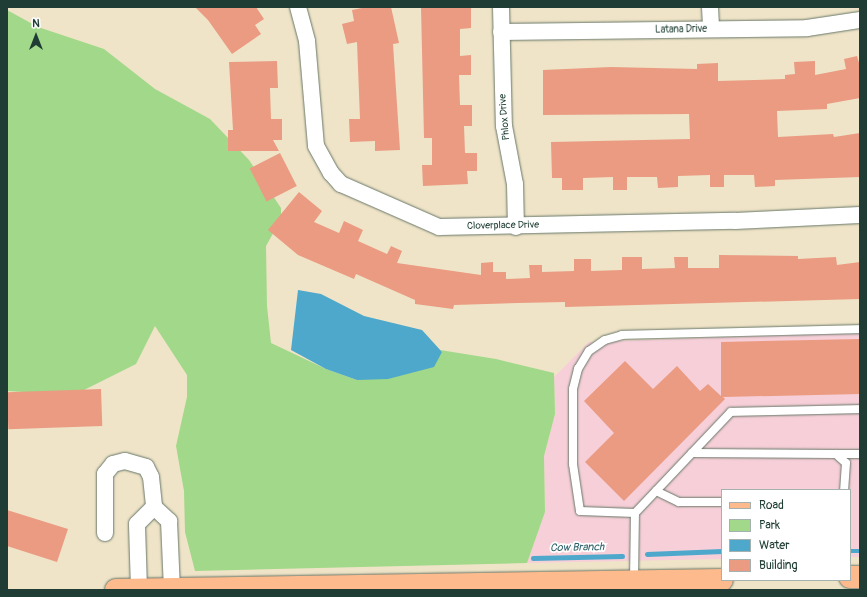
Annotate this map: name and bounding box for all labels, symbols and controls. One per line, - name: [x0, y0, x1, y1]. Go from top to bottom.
- north arrow: [16, 16, 56, 56]
- text: N: [32, 17, 40, 30]
- street label: Latana Drive: [655, 24, 707, 36]
- street label: Phlox Drive: [497, 93, 513, 141]
- street label: Cloverplace Drive: [467, 219, 539, 233]
- legend: [721, 489, 851, 581]
- text: Road: [759, 498, 784, 513]
- text: Park: [759, 518, 780, 533]
- text: Water: [759, 538, 790, 553]
- water label: Cow Branch: [550, 541, 604, 555]
- text: Building: [759, 558, 798, 573]

